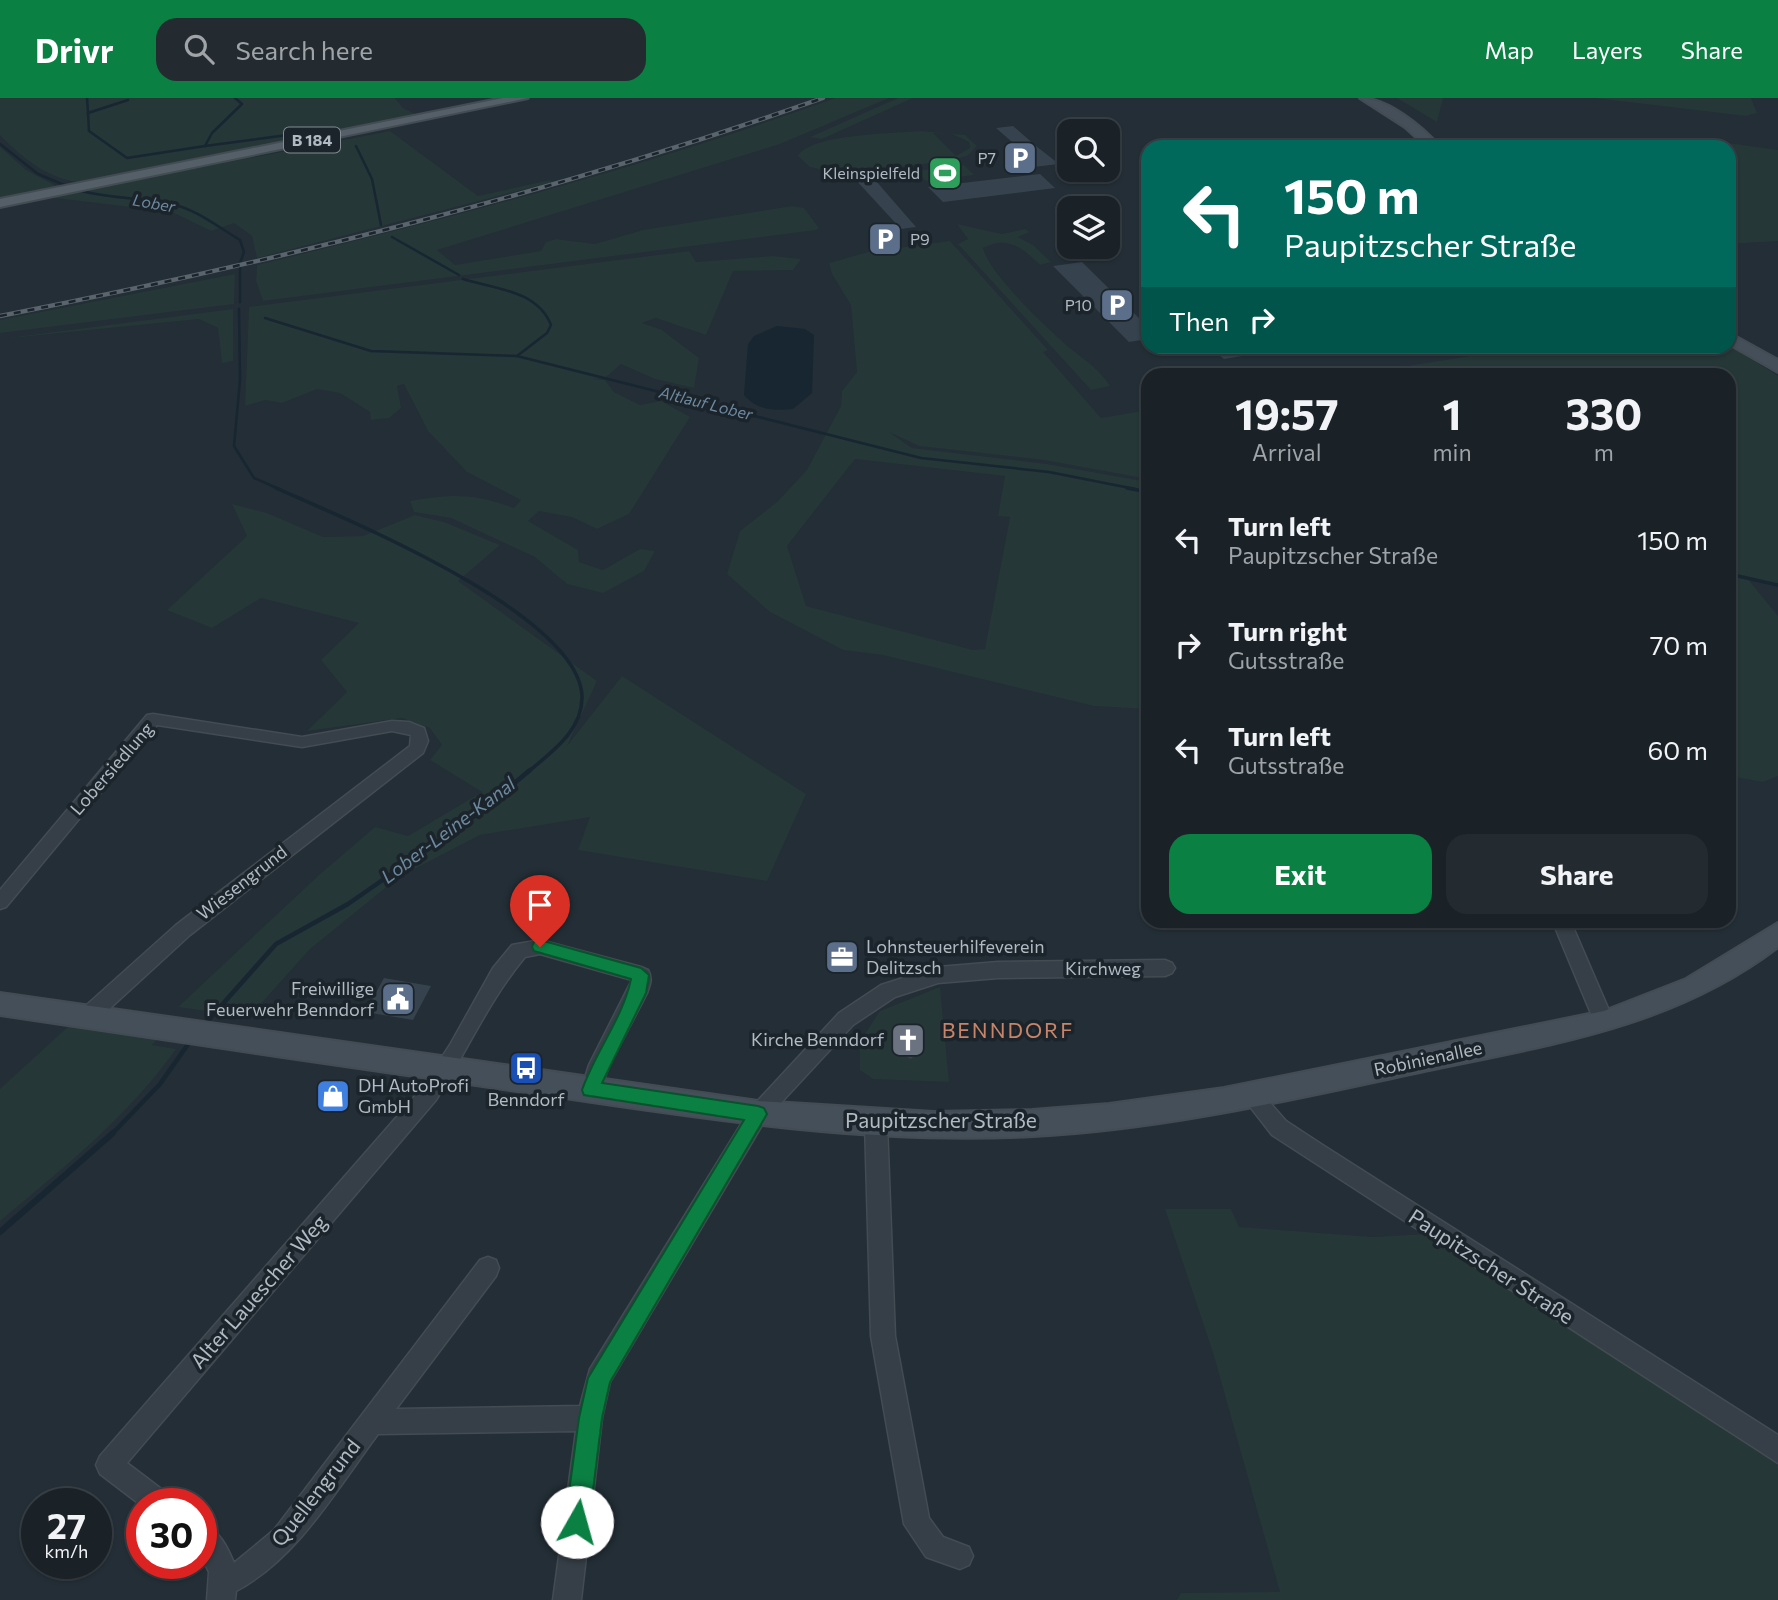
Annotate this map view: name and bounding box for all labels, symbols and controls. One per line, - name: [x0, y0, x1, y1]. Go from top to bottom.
- search box: [156, 18, 646, 81]
- text: Drivr: [35, 29, 114, 70]
- icon: search: [180, 30, 218, 68]
- text: Search here: [236, 34, 373, 65]
- text: Map: [1485, 35, 1534, 64]
- text: Layers: [1572, 35, 1643, 64]
- text: Share: [1681, 35, 1743, 64]
- map controls: [1057, 119, 1120, 259]
- button: search: [1057, 119, 1120, 182]
- road number: B 184: [284, 128, 340, 152]
- parking icon: P7: [1001, 139, 1039, 177]
- place label: P7: [978, 148, 996, 167]
- sports icon: Kleinspielfeld: [926, 154, 964, 192]
- place label: Kleinspielfeld: [822, 163, 920, 182]
- text: 150 m: [1284, 164, 1419, 224]
- icon: left: [1169, 168, 1260, 259]
- water label: Lober: [131, 189, 178, 216]
- button: layers: [1057, 196, 1120, 259]
- parking icon: P9: [866, 220, 904, 258]
- text: Paupitzscher Straße: [1284, 224, 1576, 264]
- place label: P9: [910, 229, 930, 248]
- parking icon: P10: [1098, 286, 1136, 324]
- place label: P10: [1065, 295, 1092, 314]
- icon: right: [1243, 301, 1281, 339]
- text: Then: [1169, 305, 1229, 336]
- water label: Altlauf Lober: [657, 382, 755, 423]
- text: 19:57: [1235, 387, 1339, 439]
- text: 1: [1442, 387, 1462, 439]
- text: 330: [1565, 387, 1642, 439]
- text: Arrival: [1252, 438, 1322, 466]
- text: min: [1432, 438, 1472, 466]
- text: m: [1594, 438, 1614, 466]
- text: Turn left: [1228, 510, 1331, 541]
- icon: left: [1169, 521, 1207, 559]
- text: 150 m: [1637, 524, 1708, 555]
- text: Paupitzscher Straße: [1228, 541, 1438, 569]
- text: Turn right: [1228, 615, 1347, 646]
- icon: right: [1169, 626, 1207, 664]
- text: 70 m: [1650, 629, 1708, 660]
- text: Gutsstraße: [1228, 646, 1344, 674]
- street label: Lobersiedlung: [65, 717, 158, 819]
- text: Turn left: [1228, 720, 1331, 751]
- icon: left: [1169, 731, 1207, 769]
- text: 60 m: [1648, 734, 1708, 765]
- text: Gutsstraße: [1228, 751, 1344, 779]
- water label: Lober-Leine-Kanal: [376, 771, 520, 888]
- button: Exit: [1169, 834, 1432, 914]
- button: Share: [1446, 834, 1708, 914]
- street label: Wiesengrund: [192, 840, 291, 924]
- pin: [510, 875, 570, 947]
- icon: arrive: [521, 886, 559, 924]
- place label: Lohnsteuerhilfeverein Delitzsch: [866, 935, 1045, 978]
- office icon: Lohnsteuerhilfeverein Delitzsch: [823, 938, 861, 976]
- street label: Kirchweg: [1065, 957, 1141, 979]
- place label: Freiwillige Feuerwehr Benndorf: [206, 977, 375, 1020]
- public building icon: Freiwillige Feuerwehr Benndorf: [379, 980, 417, 1018]
- district label: BENNDORF: [942, 1017, 1074, 1042]
- church icon: Kirche Benndorf: [889, 1021, 927, 1059]
- place label: Kirche Benndorf: [751, 1028, 885, 1050]
- street label: Robinienallee: [1372, 1036, 1484, 1080]
- bus stop icon: Benndorf: [507, 1049, 545, 1087]
- place label: DH AutoProfi GmbH: [358, 1074, 469, 1117]
- shop icon: DH AutoProfi GmbH: [314, 1077, 352, 1115]
- place label: Benndorf: [487, 1088, 565, 1110]
- street label: Paupitzscher Straße: [845, 1107, 1037, 1132]
- street label: Paupitzscher Straße: [1405, 1203, 1579, 1328]
- street label: Alter Lauescher Weg: [184, 1209, 331, 1373]
- street label: Quellengrund: [265, 1433, 365, 1551]
- position arrow: [540, 1485, 614, 1559]
- speed limit sign: 30: [126, 1488, 217, 1579]
- text: 27: [47, 1503, 86, 1546]
- text: km/h: [45, 1540, 88, 1562]

